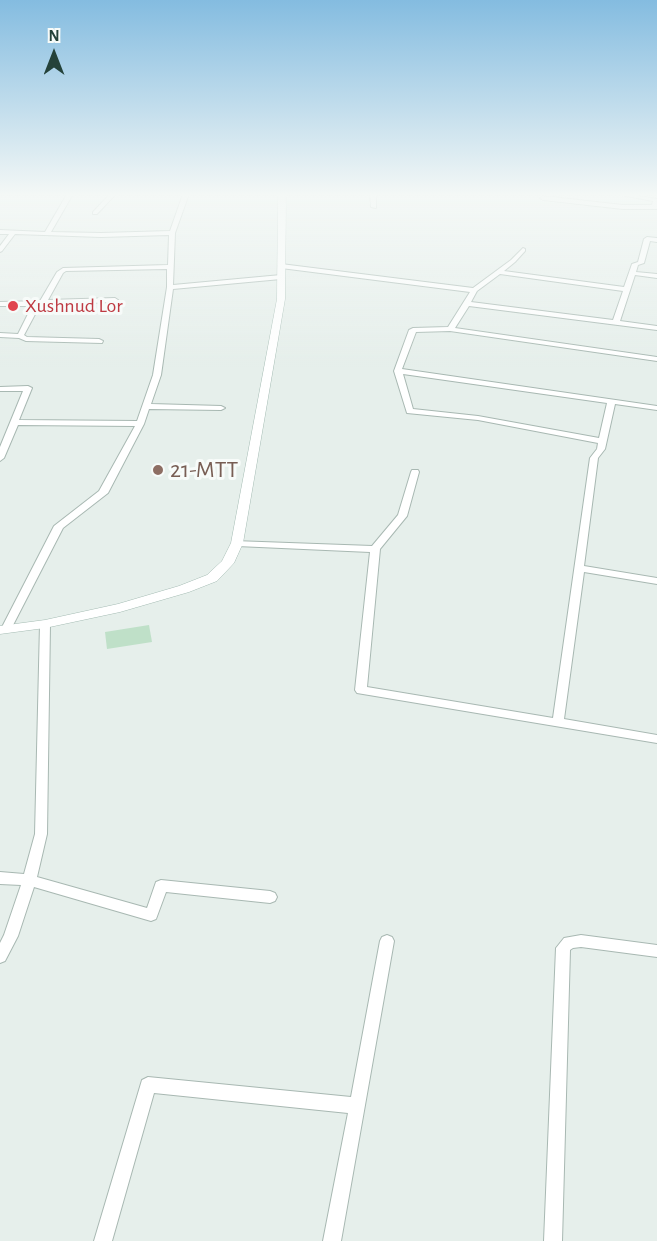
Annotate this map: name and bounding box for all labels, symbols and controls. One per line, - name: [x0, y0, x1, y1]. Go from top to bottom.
- north arrow: [24, 24, 84, 84]
- text: N: [48, 28, 60, 44]
- place label: Xushnud Lor: [25, 294, 123, 318]
- marker: Xushnud Lor: [6, 299, 20, 313]
- place label: 21-MTT: [170, 456, 238, 484]
- marker: 21-MTT: [151, 463, 165, 477]

